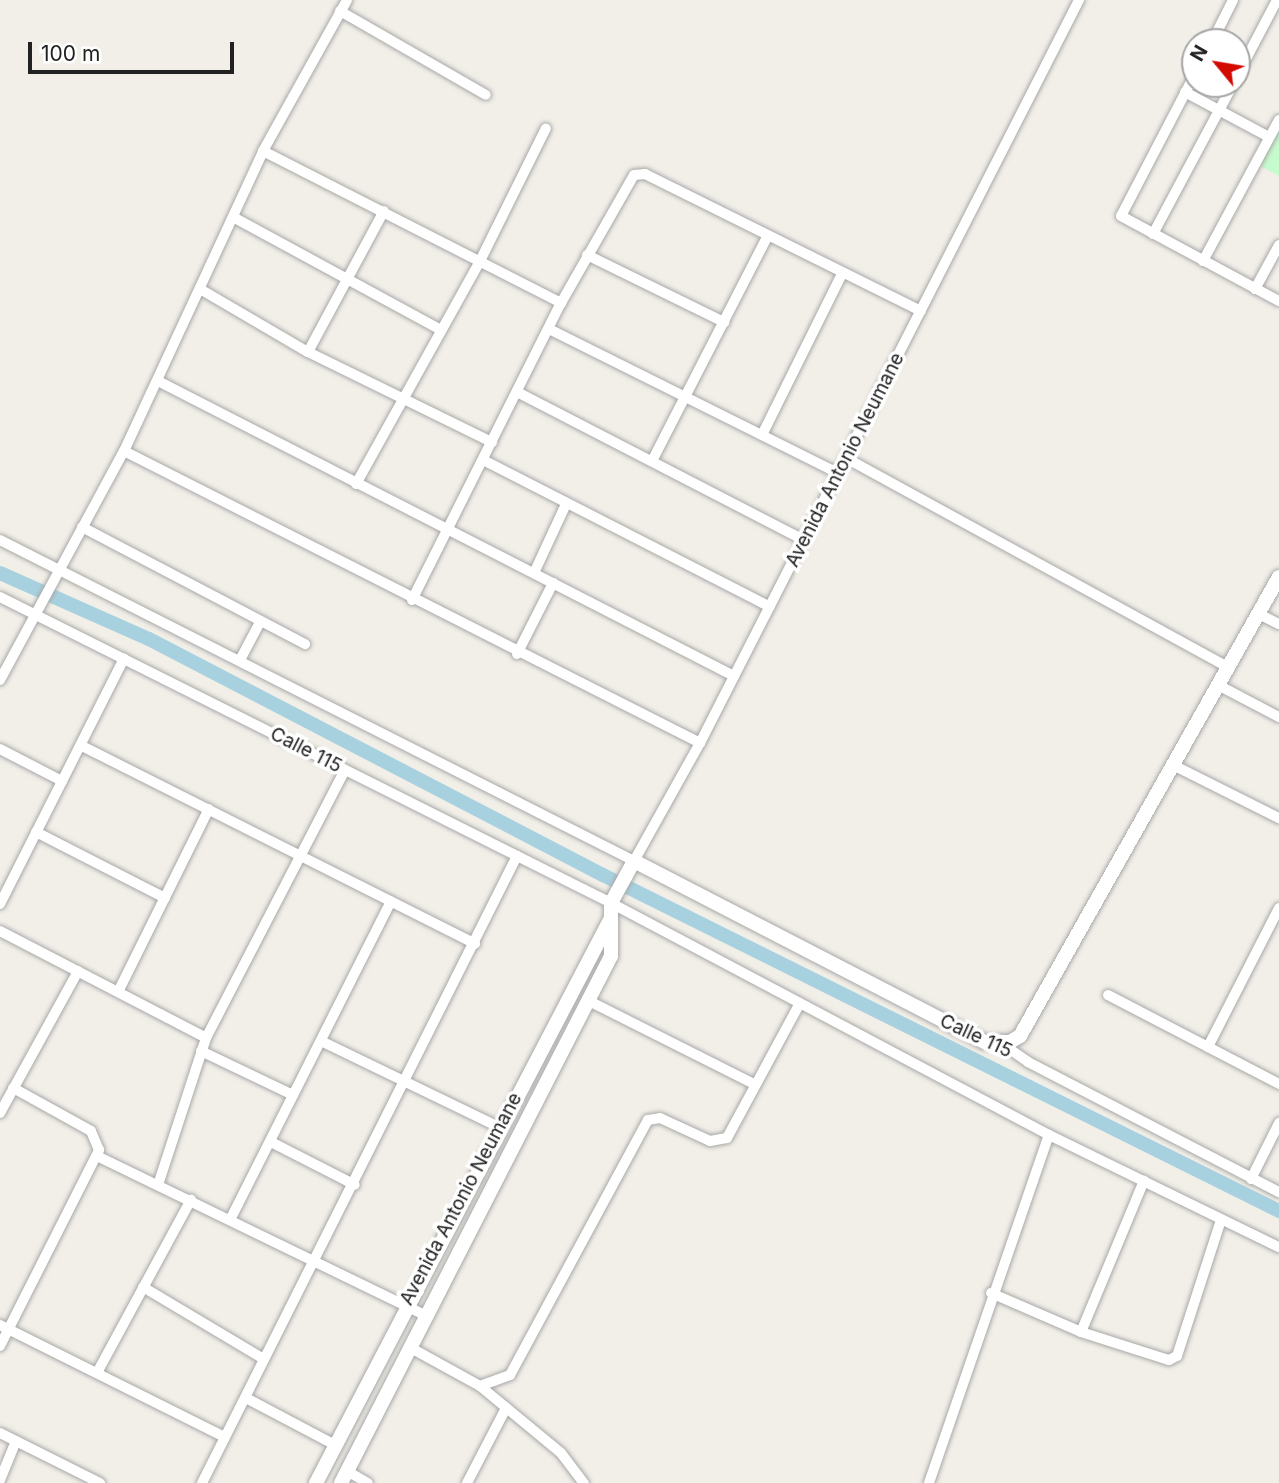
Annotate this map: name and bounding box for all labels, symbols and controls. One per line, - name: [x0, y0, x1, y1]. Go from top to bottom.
- scale bar: [32, 28, 238, 72]
- north arrow: [1181, 28, 1251, 98]
- text: 100 m: [41, 41, 100, 66]
- text: N: [1186, 41, 1213, 65]
- street label: Avenida Antonio Neumane: [781, 349, 909, 571]
- street label: Calle 115: [266, 722, 346, 778]
- street label: Calle 115: [936, 1009, 1016, 1063]
- street label: Avenida Antonio Neumane: [395, 1089, 527, 1309]

